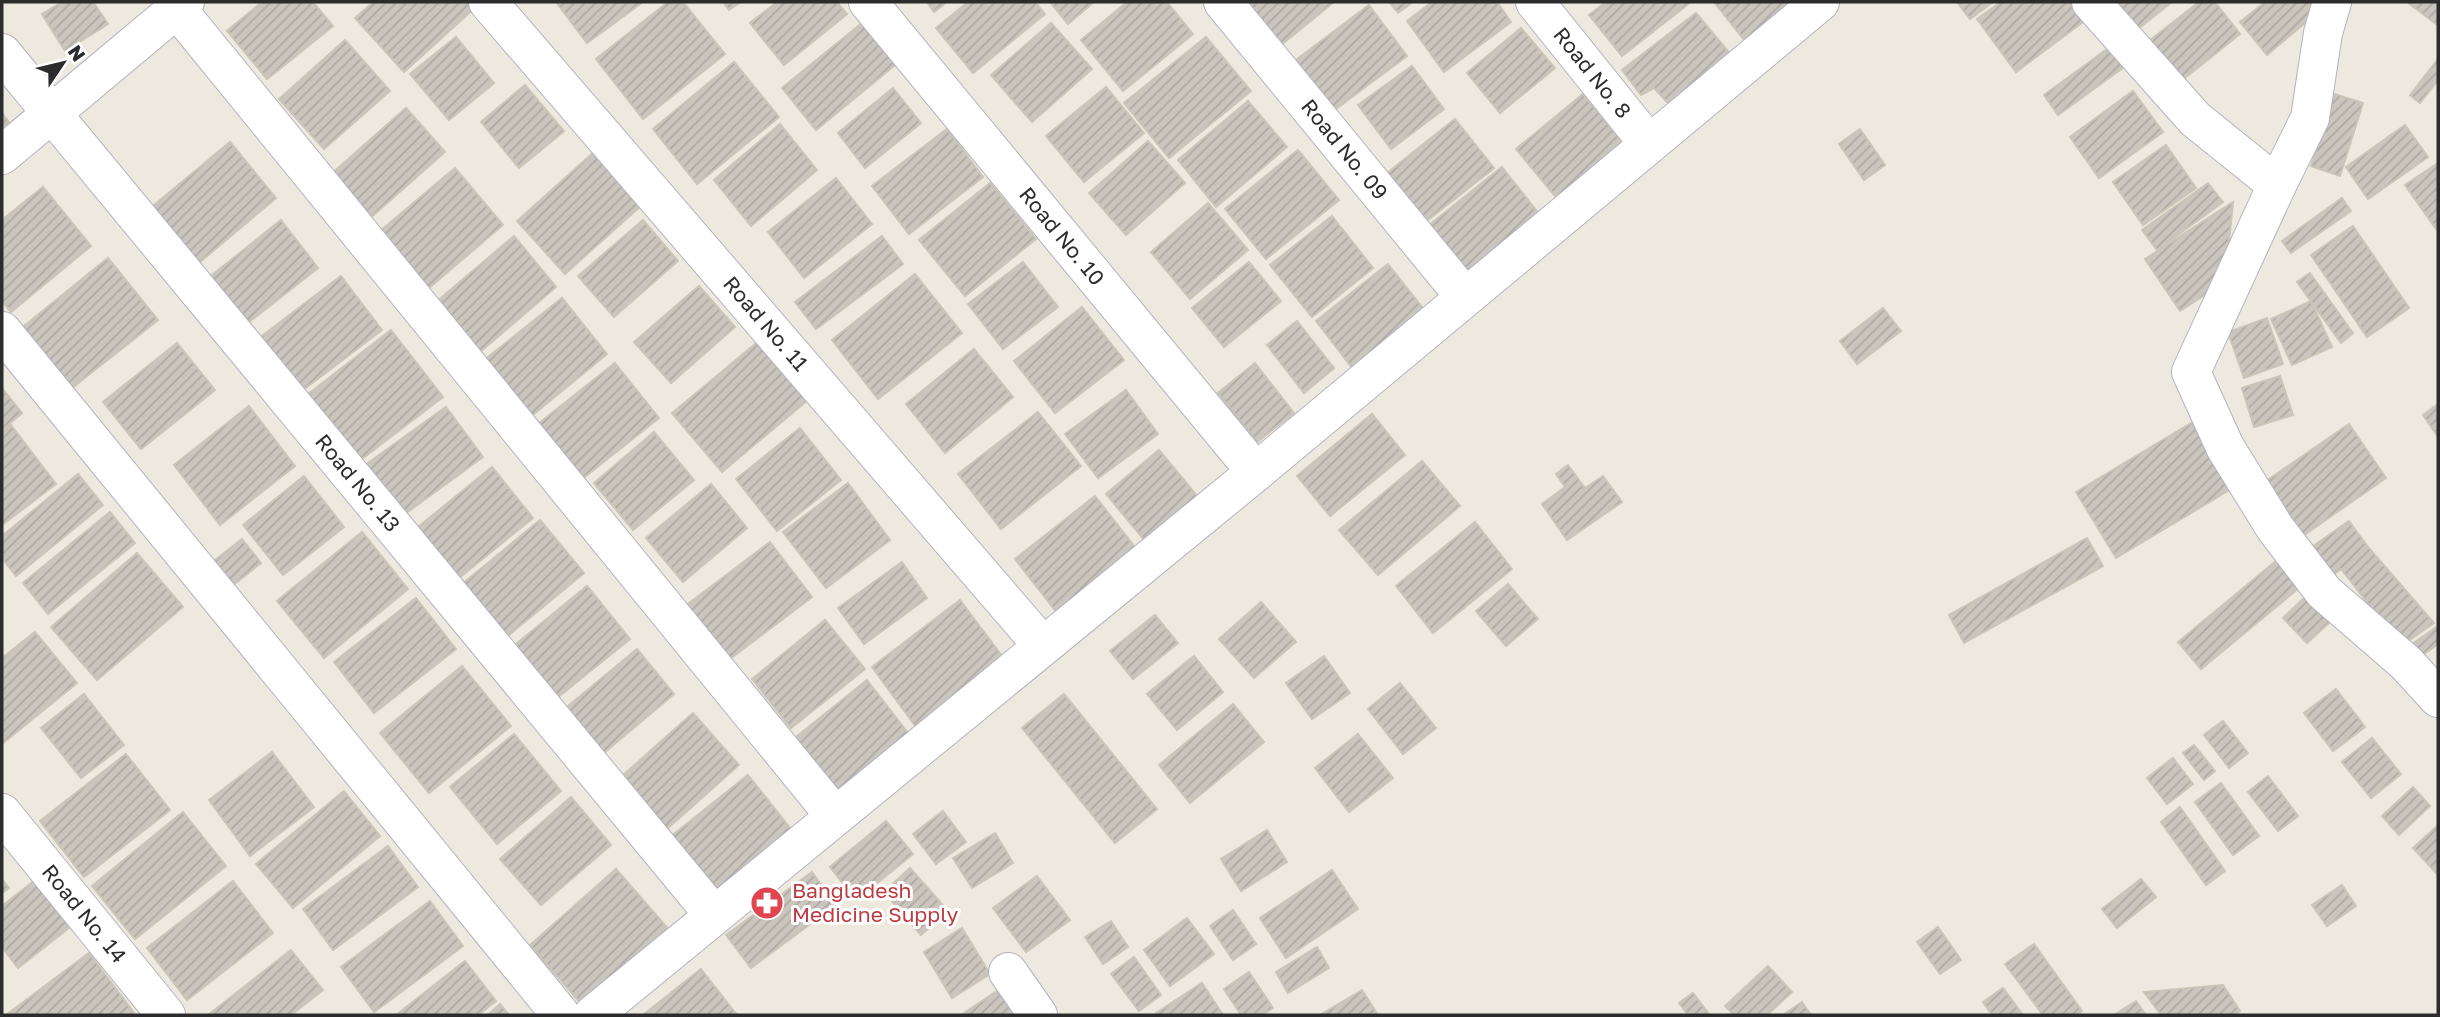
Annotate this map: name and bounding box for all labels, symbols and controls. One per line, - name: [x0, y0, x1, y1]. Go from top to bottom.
- street label: Road No. 8: [1548, 22, 1637, 123]
- north arrow: [28, 28, 98, 98]
- text: N: [64, 40, 91, 65]
- street label: Road No. 09: [1296, 94, 1394, 205]
- street label: Road No. 10: [1014, 181, 1110, 290]
- street label: Road No. 11: [718, 271, 814, 376]
- street label: Road No. 13: [310, 428, 406, 537]
- street label: Road No. 14: [37, 859, 132, 968]
- place label: Bangladesh Medicine Supply: [792, 877, 958, 927]
- pharmacy icon: Bangladesh Medicine Supply: [748, 884, 786, 922]

